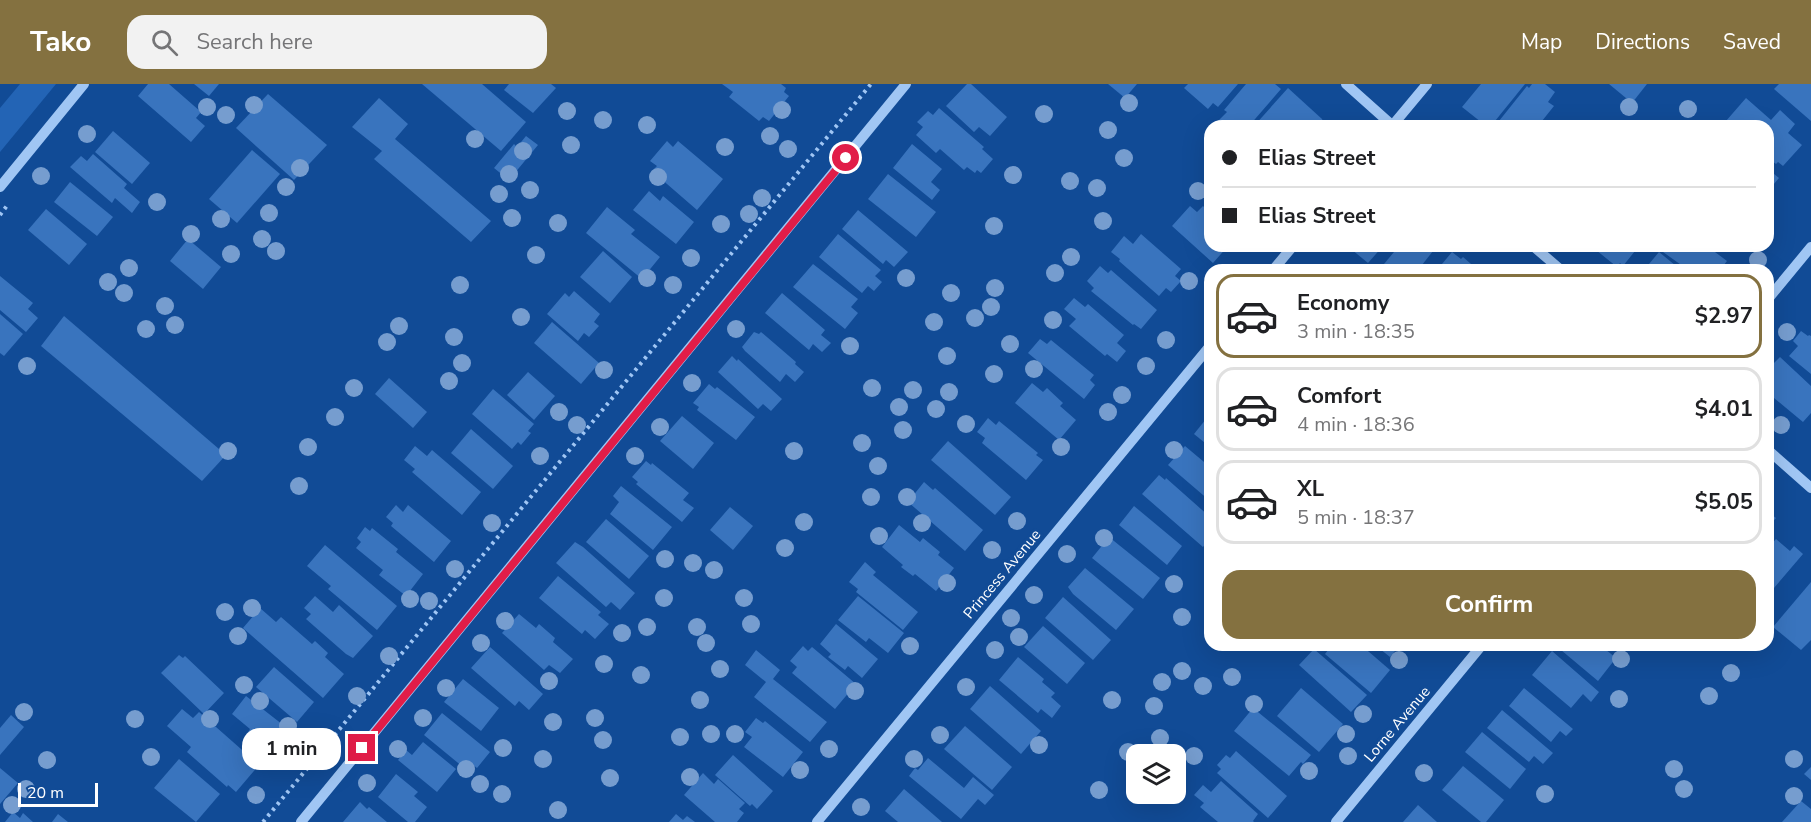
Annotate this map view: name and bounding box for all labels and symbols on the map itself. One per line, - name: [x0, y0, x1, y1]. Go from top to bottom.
- route start: [832, 144, 859, 171]
- street label: Princess Avenue: [959, 525, 1045, 623]
- street label: Lorne Avenue: [1359, 682, 1435, 766]
- callout: 1 min: [242, 727, 341, 769]
- route end: [348, 734, 375, 761]
- scale bar: [18, 780, 98, 808]

